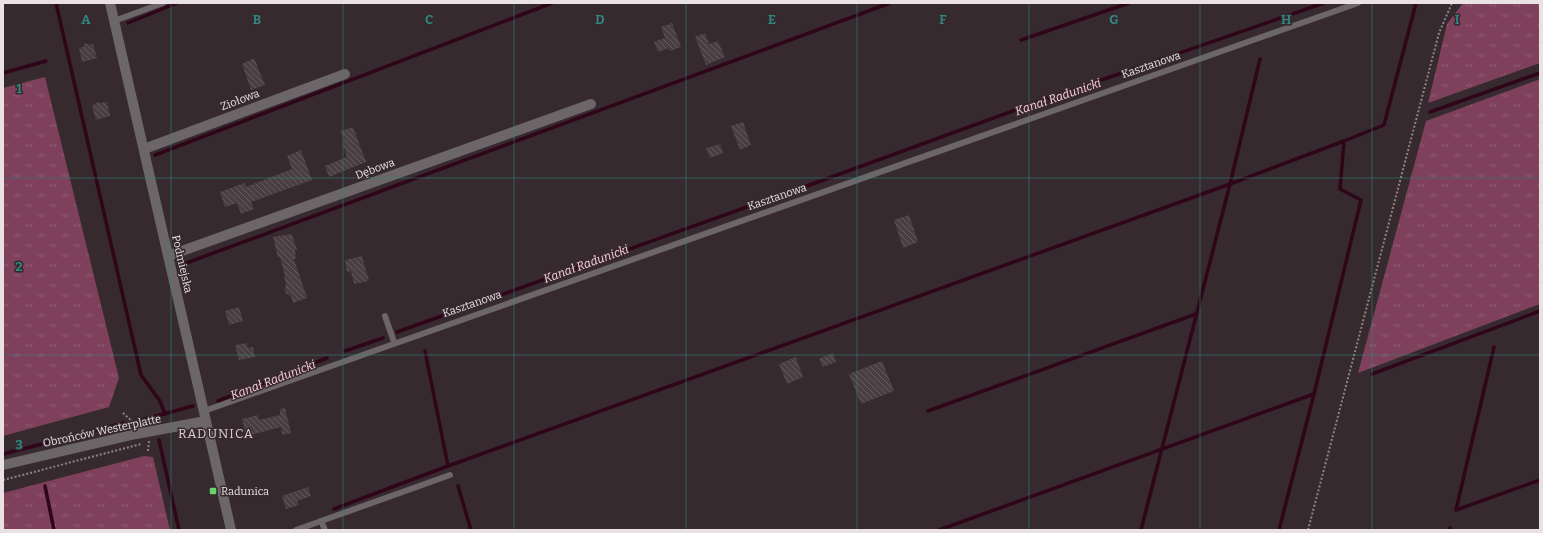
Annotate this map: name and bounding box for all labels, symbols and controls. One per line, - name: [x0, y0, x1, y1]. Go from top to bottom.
- text: A: [81, 12, 91, 27]
- text: B: [253, 12, 261, 27]
- text: C: [425, 12, 433, 27]
- text: D: [595, 12, 605, 27]
- text: E: [768, 12, 776, 27]
- text: F: [939, 12, 947, 27]
- text: G: [1109, 12, 1119, 27]
- text: H: [1281, 12, 1291, 27]
- text: I: [1455, 12, 1460, 27]
- street label: Kasztanowa: [1120, 49, 1182, 81]
- water label: Kanał Radunicki: [1013, 76, 1103, 118]
- text: 1: [16, 81, 22, 96]
- street label: Ziołowa: [219, 87, 261, 113]
- street label: Dębowa: [354, 156, 396, 182]
- street label: Kasztanowa: [746, 181, 808, 213]
- street label: Podmiejska: [169, 234, 195, 294]
- water label: Kanał Radunicki: [541, 242, 631, 286]
- text: 2: [15, 259, 23, 274]
- street label: Kasztanowa: [441, 288, 503, 320]
- water label: Kanał Radunicki: [229, 357, 318, 403]
- street label: Obrońców Westerplatte: [42, 412, 162, 450]
- district label: RADUNICA: [178, 426, 254, 441]
- text: 3: [15, 437, 23, 452]
- place label: Radunica: [221, 485, 269, 498]
- marker: Radunica: [208, 486, 218, 496]

